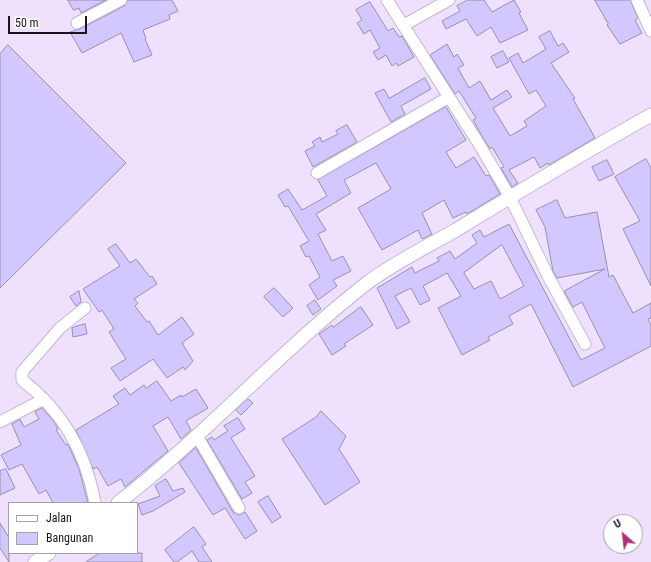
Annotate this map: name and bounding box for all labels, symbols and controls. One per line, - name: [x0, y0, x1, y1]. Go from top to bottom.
- scale bar: [10, 8, 89, 34]
- text: 50 m: [15, 16, 39, 30]
- legend: [8, 502, 138, 554]
- text: Jalan: [46, 511, 72, 525]
- north arrow: [603, 514, 643, 554]
- text: U: [612, 517, 623, 531]
- text: Bangunan: [46, 531, 93, 545]

